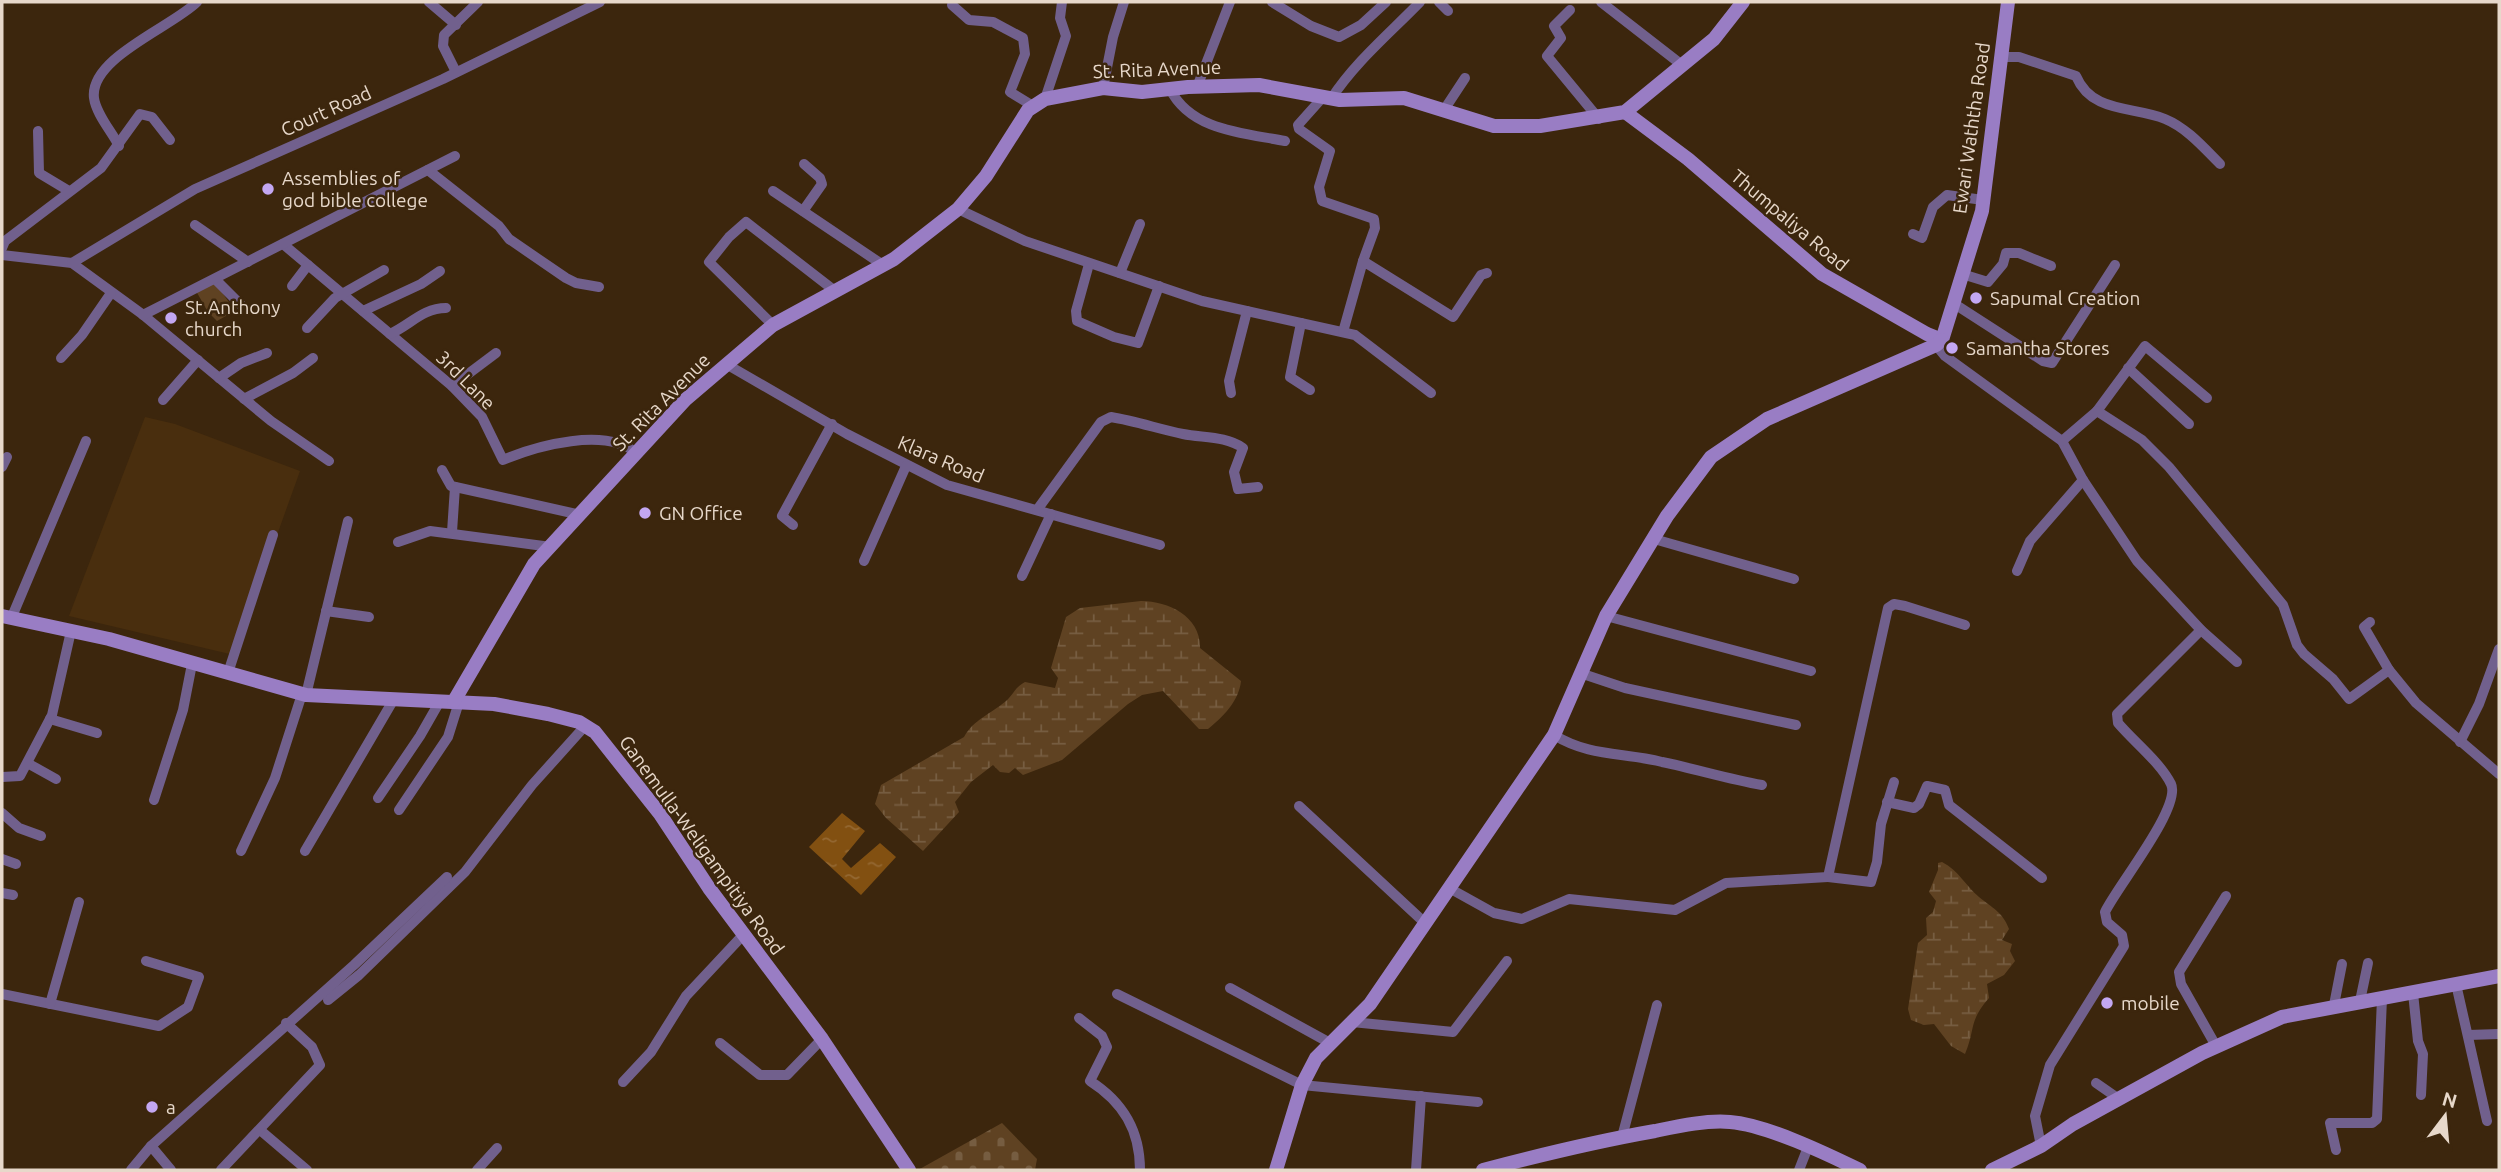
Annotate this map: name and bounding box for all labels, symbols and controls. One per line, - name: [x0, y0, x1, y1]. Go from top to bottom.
- street label: Ewari Waththa Road: [1948, 41, 1994, 215]
- street label: St. Rita Avenue: [1092, 56, 1222, 82]
- street label: Court Road: [277, 81, 375, 141]
- street label: Thumpaliya Road: [1727, 165, 1853, 275]
- place label: Assemblies of god bible college: [282, 167, 428, 211]
- marker: Assemblies of god bible college: [260, 181, 276, 197]
- place label: Sapumal Creation: [1990, 287, 2140, 309]
- marker: Sapumal Creation: [1968, 290, 1984, 306]
- place label: St.Anthony church: [185, 296, 280, 340]
- marker: St.Anthony church: [163, 310, 179, 326]
- place label: Samantha Stores: [1966, 337, 2110, 359]
- marker: Samantha Stores: [1944, 340, 1960, 356]
- street label: 3rd Lane: [432, 346, 500, 414]
- street label: St. Rita Avenue: [608, 349, 714, 455]
- street label: Klara Road: [895, 431, 987, 487]
- place label: GN Office: [659, 502, 743, 524]
- marker: GN Office: [637, 505, 653, 521]
- street label: Ganemulla-Weligampitiya Road: [615, 731, 789, 959]
- place label: mobile: [2121, 992, 2180, 1014]
- marker: mobile: [2099, 995, 2115, 1011]
- north arrow: [2410, 1081, 2480, 1151]
- text: N: [2440, 1087, 2460, 1112]
- place label: a: [166, 1096, 176, 1118]
- marker: a: [144, 1099, 160, 1115]

